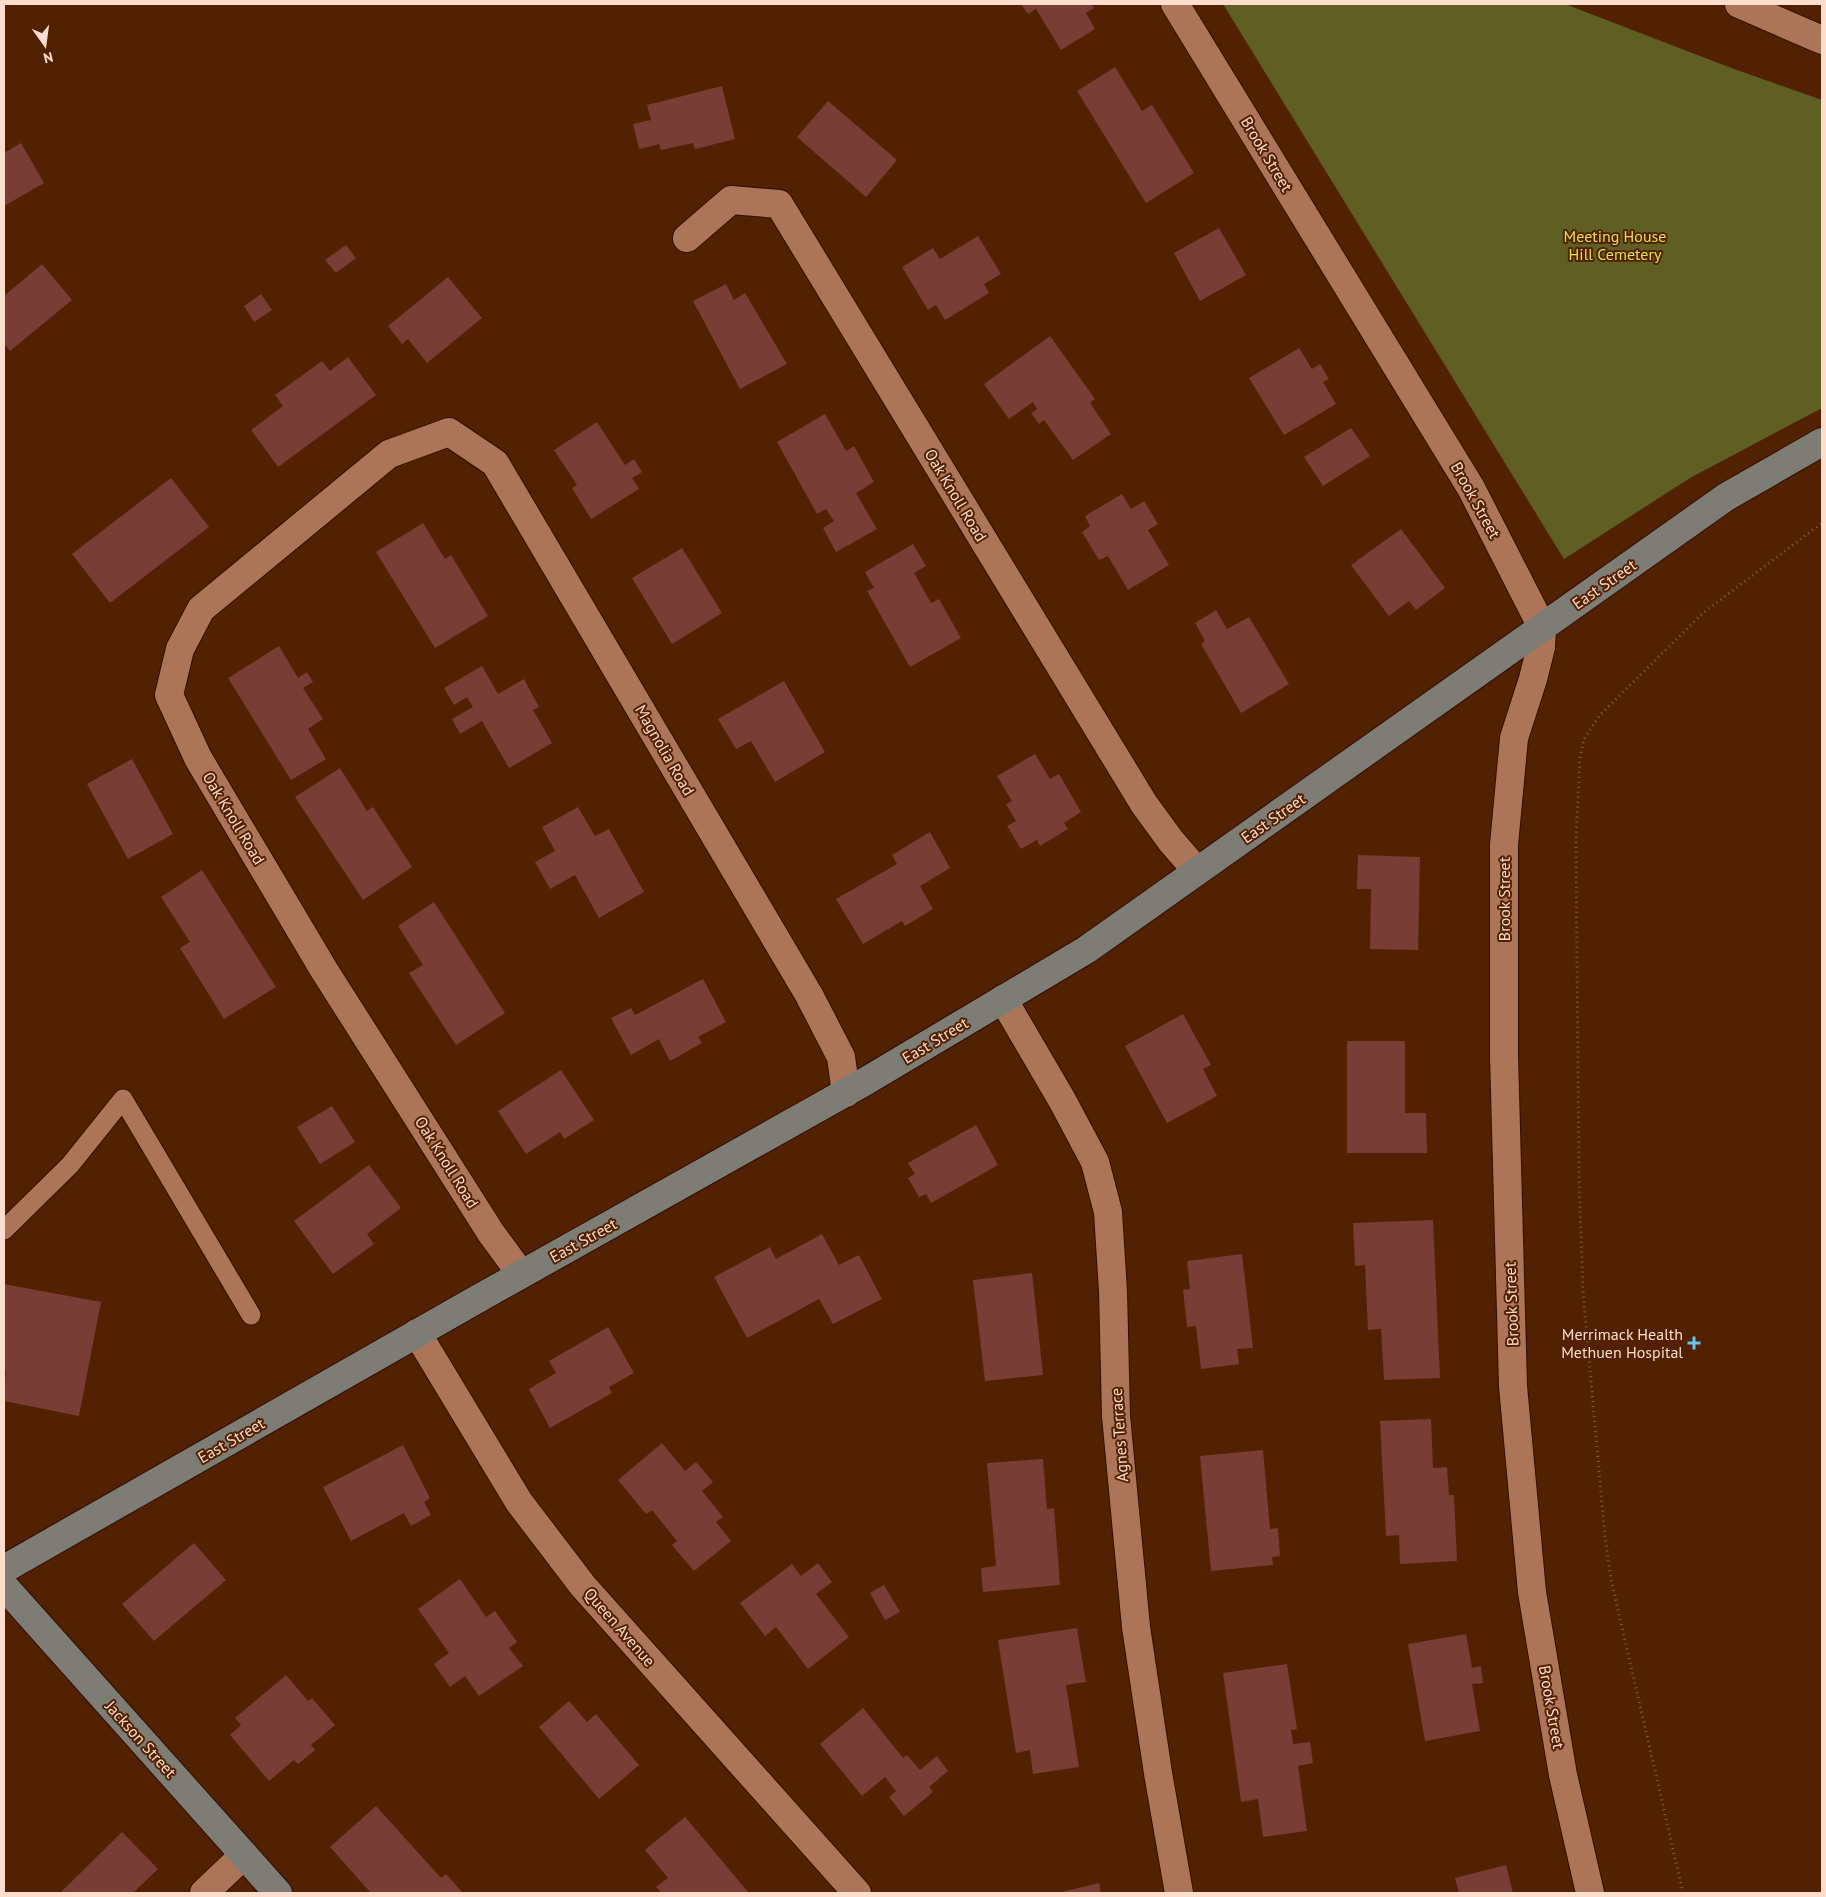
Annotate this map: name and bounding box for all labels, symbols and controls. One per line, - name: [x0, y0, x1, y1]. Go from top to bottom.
- north arrow: [20, 20, 70, 70]
- text: N: [42, 48, 55, 67]
- street label: Brook Street: [1237, 113, 1298, 196]
- park label: Meeting House Hill Cemetery: [1564, 226, 1666, 264]
- street label: Oak Knoll Road: [921, 445, 991, 545]
- street label: Brook Street: [1447, 458, 1505, 542]
- street label: East Street: [1568, 554, 1640, 613]
- street label: Magnolia Road: [631, 701, 699, 799]
- street label: Oak Knoll Road: [199, 768, 269, 868]
- street label: East Street: [1237, 788, 1309, 847]
- street label: Brook Street: [1494, 856, 1514, 941]
- street label: East Street: [898, 1012, 972, 1068]
- street label: Oak Knoll Road: [411, 1112, 483, 1212]
- street label: East Street: [546, 1213, 621, 1267]
- street label: Brook Street: [1500, 1261, 1522, 1346]
- place label: Merrimack Health Methuen Hospital: [1561, 1324, 1683, 1362]
- marker: Merrimack Health Methuen Hospital: [1687, 1336, 1701, 1350]
- street label: Agnes Terrace: [1106, 1387, 1132, 1483]
- street label: East Street: [194, 1413, 268, 1467]
- street label: Queen Avenue: [580, 1583, 660, 1671]
- street label: Brook Street: [1535, 1664, 1569, 1751]
- street label: Jackson Street: [101, 1696, 181, 1782]

